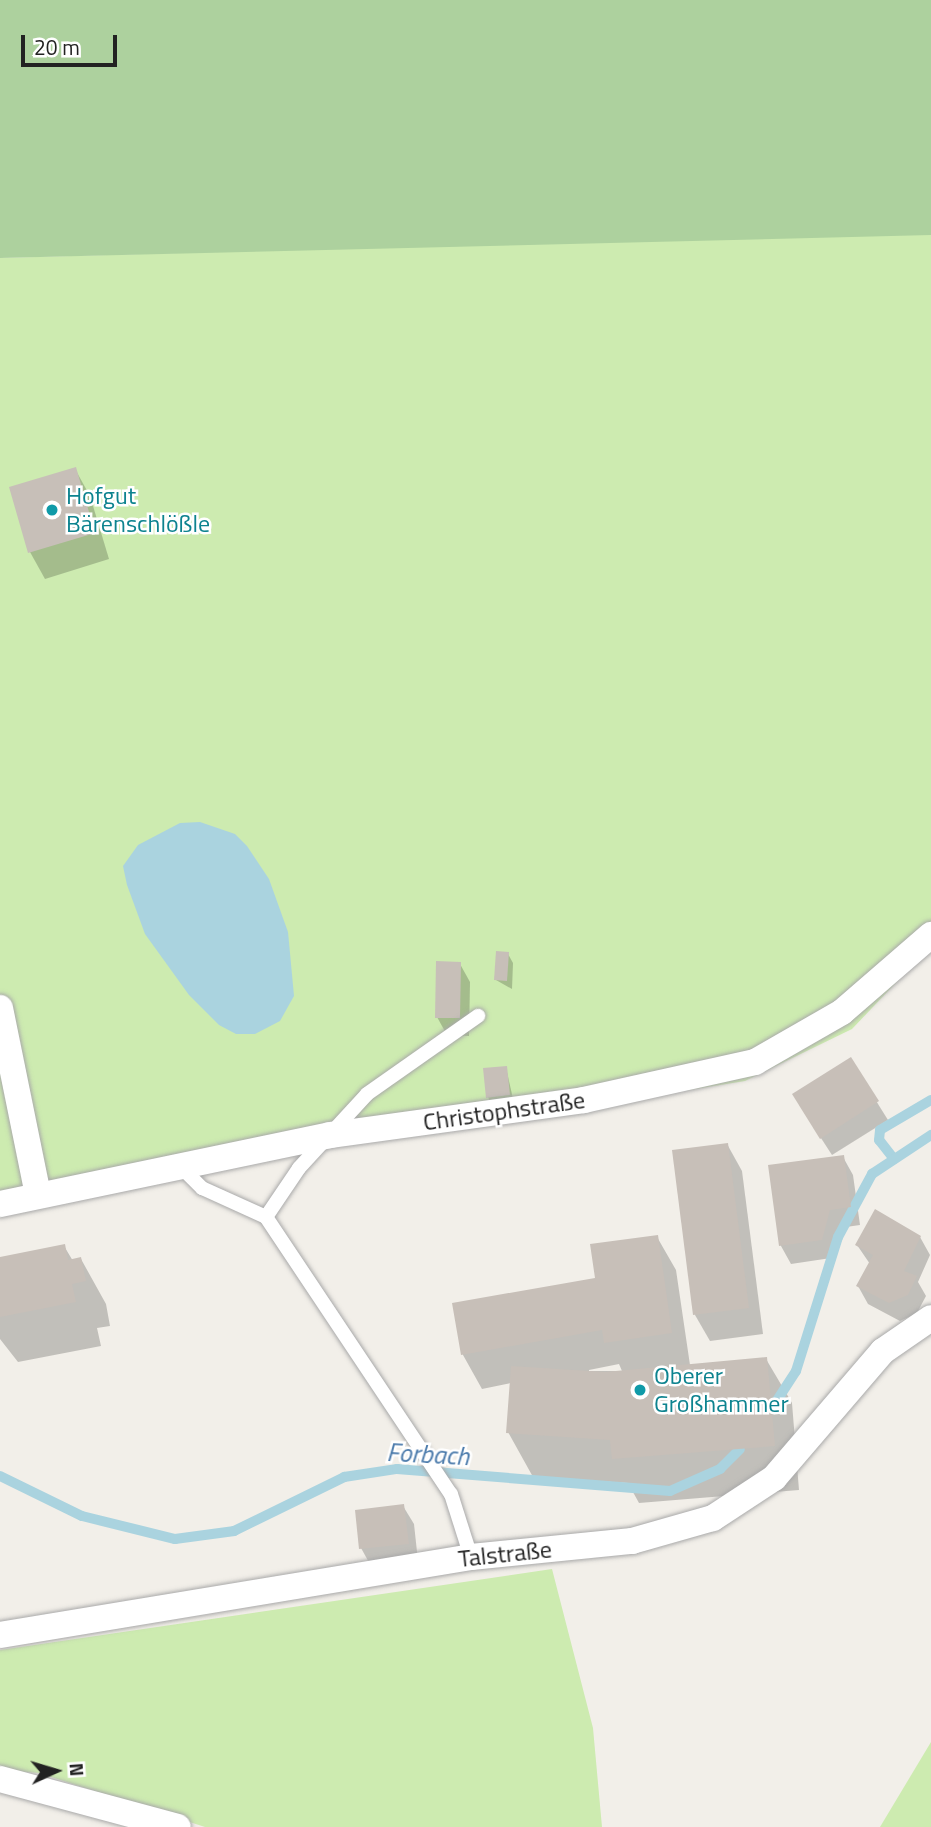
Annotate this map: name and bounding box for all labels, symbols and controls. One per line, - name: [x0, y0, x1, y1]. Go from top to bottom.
- scale bar: [24, 21, 121, 65]
- text: 20 m: [34, 31, 80, 63]
- place label: Hofgut Bärenschlößle: [66, 482, 210, 538]
- marker: Hofgut Bärenschlößle: [44, 502, 60, 518]
- street label: Christophstraße: [421, 1085, 587, 1137]
- place label: Oberer Großhammer: [654, 1362, 789, 1418]
- marker: Oberer Großhammer: [632, 1382, 648, 1398]
- water label: Forbach: [386, 1436, 470, 1472]
- street label: Talstraße: [457, 1535, 553, 1573]
- north arrow: [21, 1736, 91, 1806]
- text: N: [63, 1762, 92, 1777]

